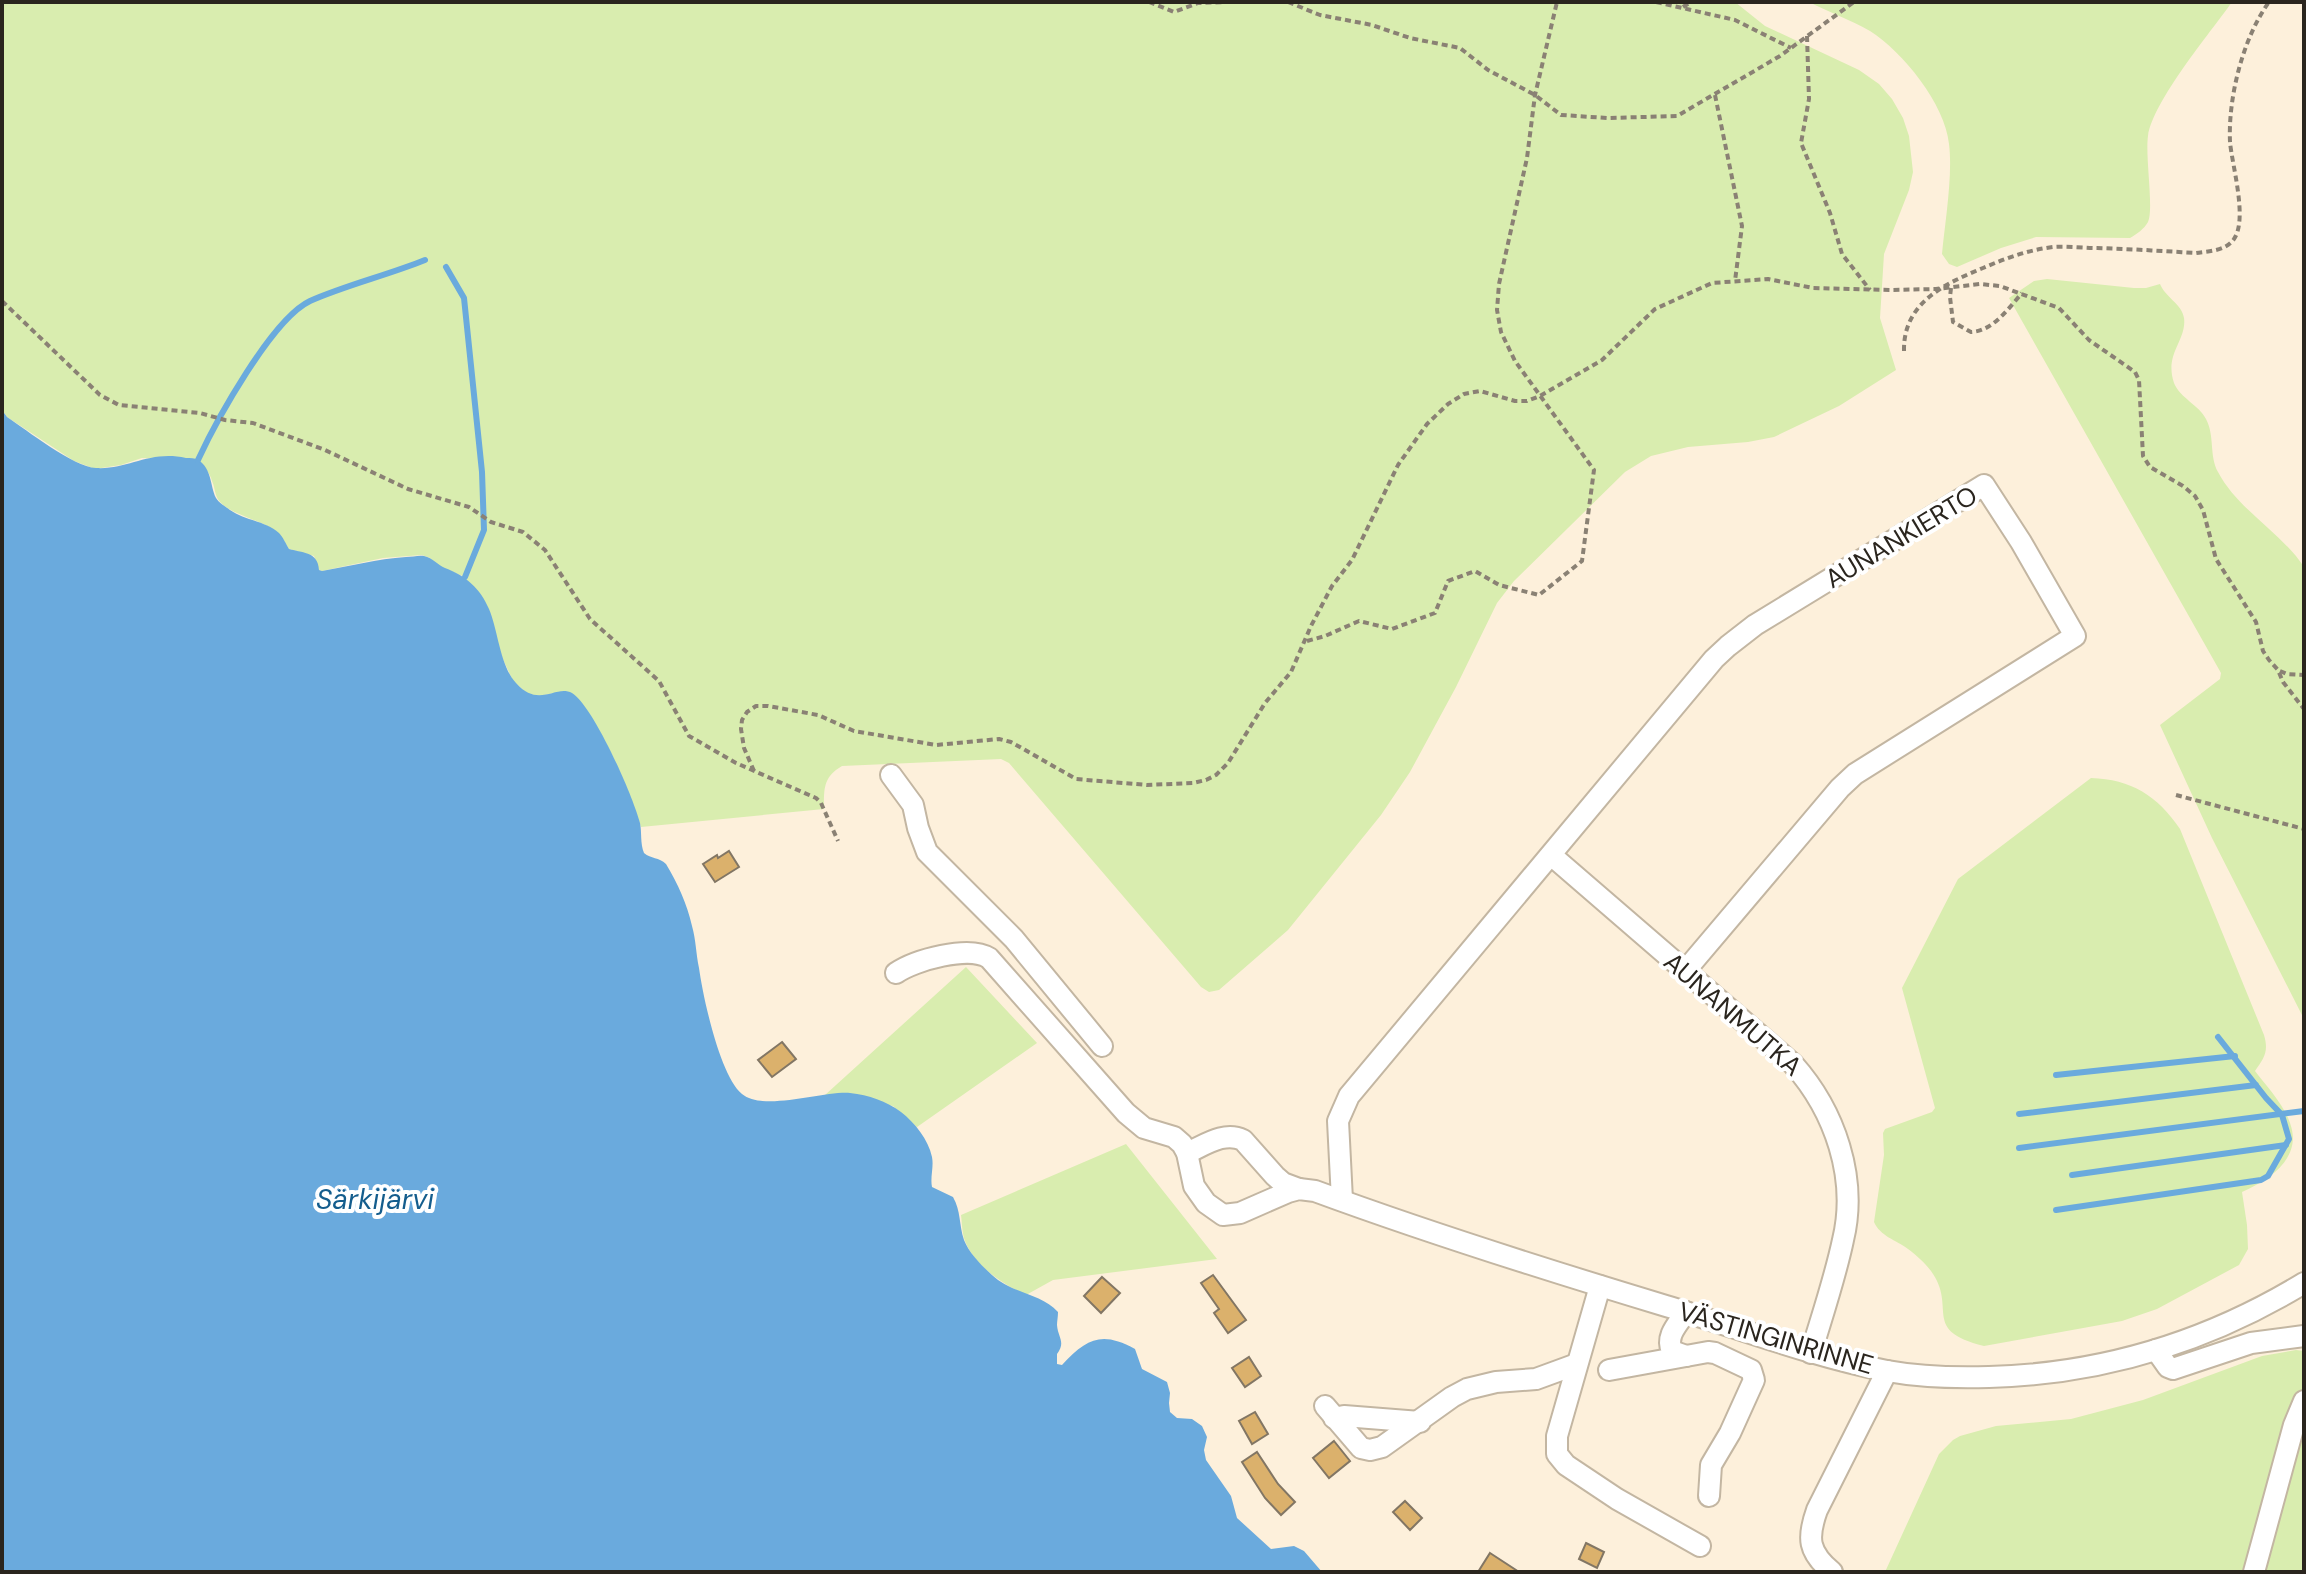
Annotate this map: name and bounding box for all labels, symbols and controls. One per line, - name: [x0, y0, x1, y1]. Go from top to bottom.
- street label: AUNANKIERTO: [1819, 478, 1983, 596]
- street label: AUNANMUTKA: [1657, 945, 1809, 1083]
- water label: Särkijärvi: [316, 1181, 435, 1218]
- street label: VÄSTINGINRINNE: [1675, 1294, 1877, 1382]

